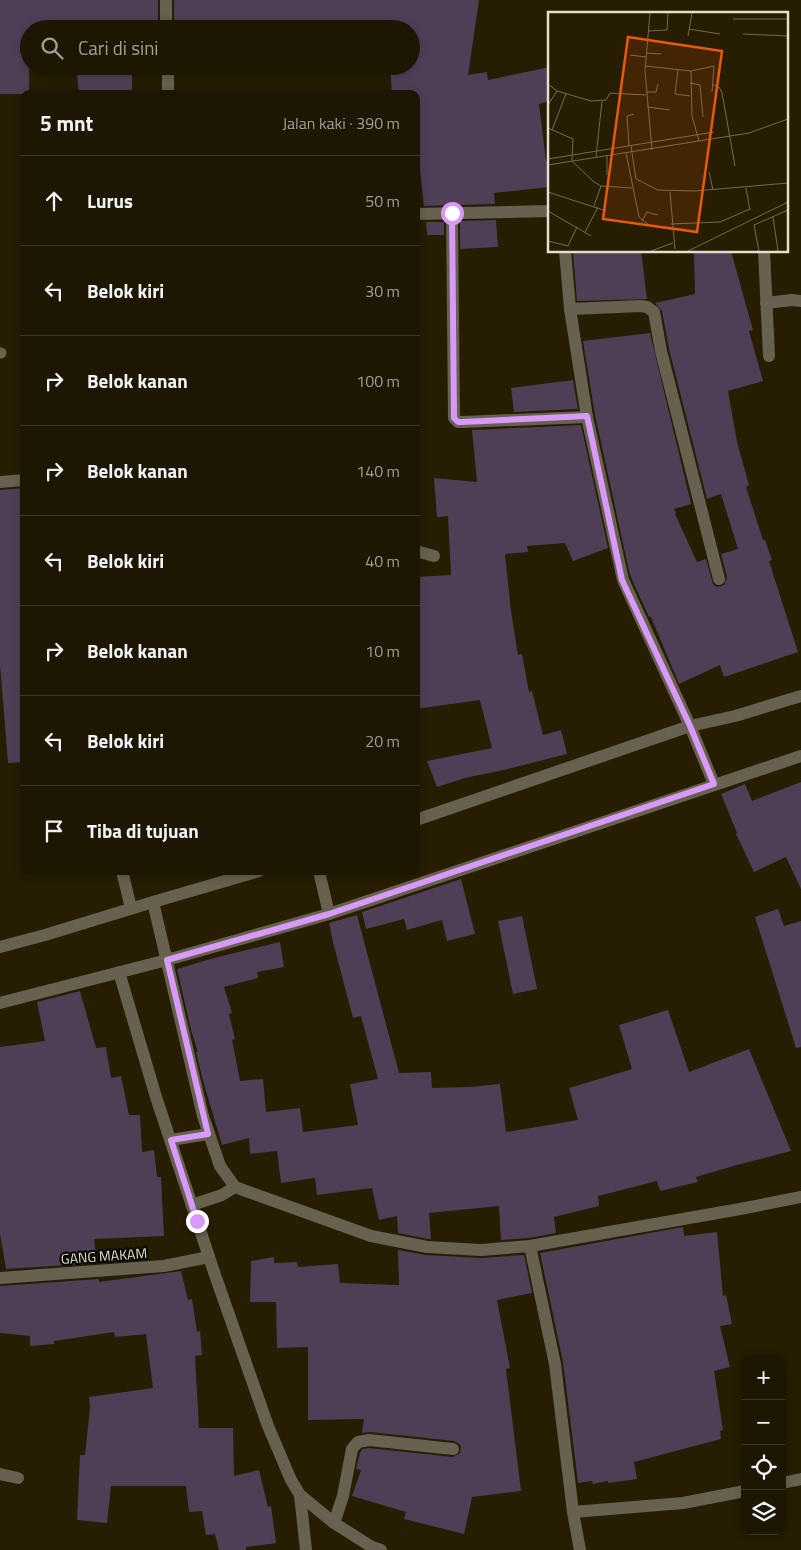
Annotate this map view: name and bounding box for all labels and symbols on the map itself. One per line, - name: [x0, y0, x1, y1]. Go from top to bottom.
- inset map: [548, 12, 788, 252]
- route start: [441, 202, 464, 225]
- route end: [186, 1210, 209, 1233]
- street label: GANG MAKAM: [60, 1242, 148, 1269]

